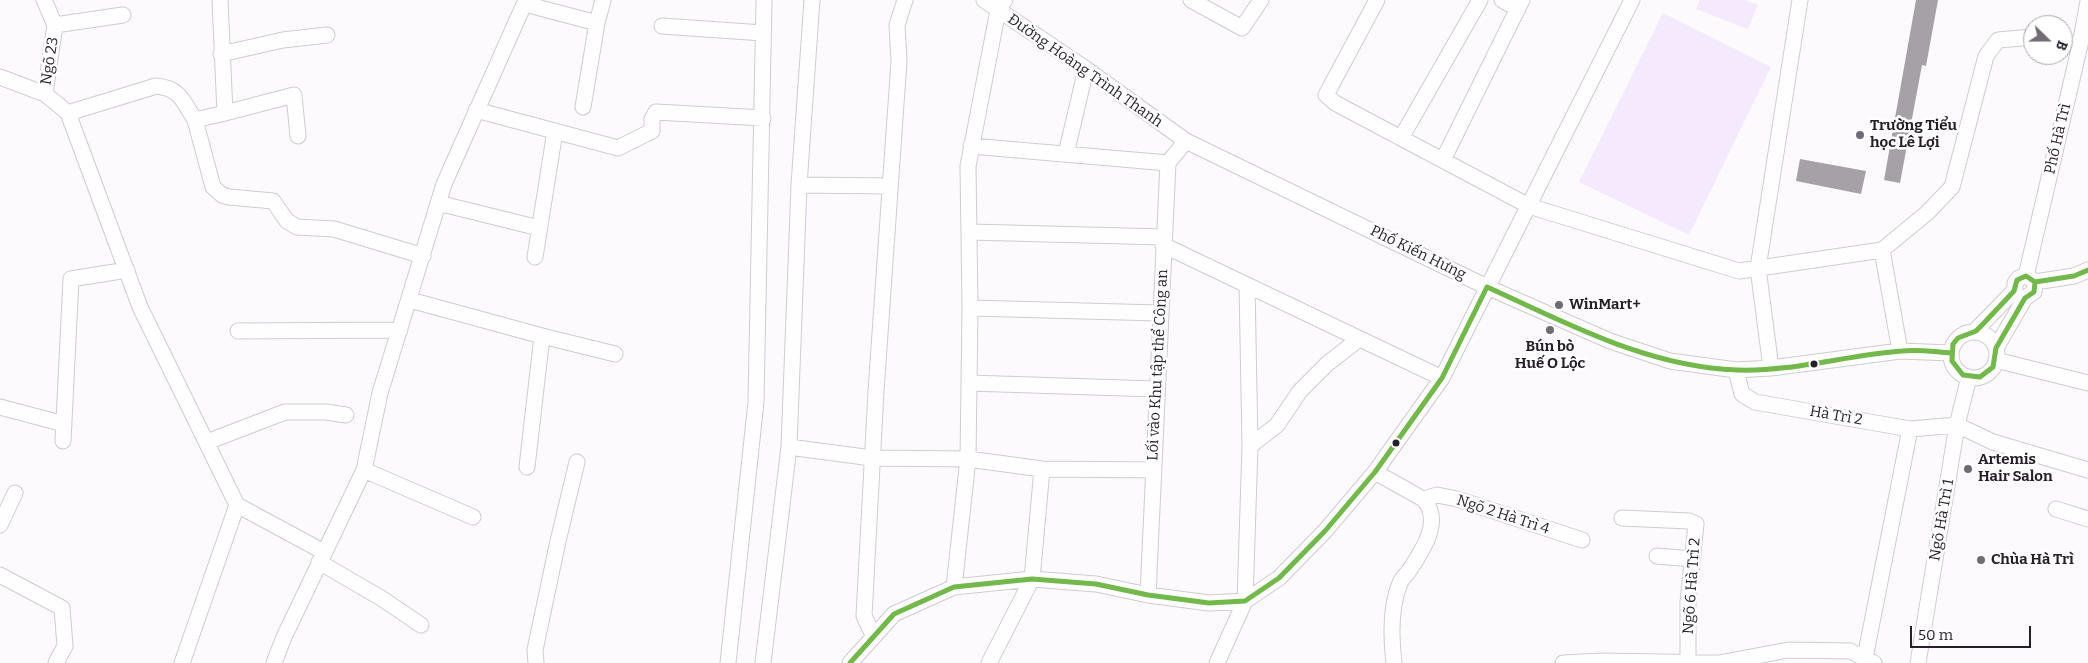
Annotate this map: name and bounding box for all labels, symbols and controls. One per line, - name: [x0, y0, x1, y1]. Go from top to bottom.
- street label: Đường Hoàng Trình Thanh: [1004, 11, 1166, 131]
- north arrow: [2023, 15, 2073, 65]
- street label: Ngõ 23: [37, 36, 63, 86]
- text: B: [2052, 38, 2071, 53]
- street label: Phố Hà Trì: [2041, 102, 2075, 176]
- place label: Trường Tiểu học Lê Lợi: [1870, 117, 1957, 152]
- marker: Trường Tiểu học Lê Lợi: [1854, 129, 1866, 141]
- street label: Phố Kiến Hưng: [1367, 222, 1469, 284]
- street label: Lối vào Khu tập thể Công an: [1144, 269, 1172, 461]
- place label: WinMart+: [1569, 296, 1641, 314]
- marker: WinMart+: [1553, 299, 1565, 311]
- marker: Bún bò Huế O Lộc: [1544, 324, 1556, 336]
- place label: Bún bò Huế O Lộc: [1515, 338, 1585, 373]
- unlabelled marker: [1809, 359, 1819, 369]
- street label: Hà Trì 2: [1808, 403, 1864, 429]
- unlabelled marker: [1391, 438, 1401, 448]
- place label: Artemis Hair Salon: [1978, 451, 2053, 486]
- marker: Artemis Hair Salon: [1962, 463, 1974, 475]
- street label: Ngõ Hà Trì 1: [1926, 478, 1958, 562]
- street label: Ngõ 2 Hà Trì 4: [1454, 492, 1552, 538]
- street label: Ngõ 6 Hà Trì 2: [1680, 537, 1704, 635]
- place label: Chùa Hà Trì: [1991, 551, 2074, 569]
- marker: Chùa Hà Trì: [1975, 554, 1987, 566]
- scale bar: [1913, 616, 2034, 648]
- text: 50 m: [1918, 626, 1953, 644]

